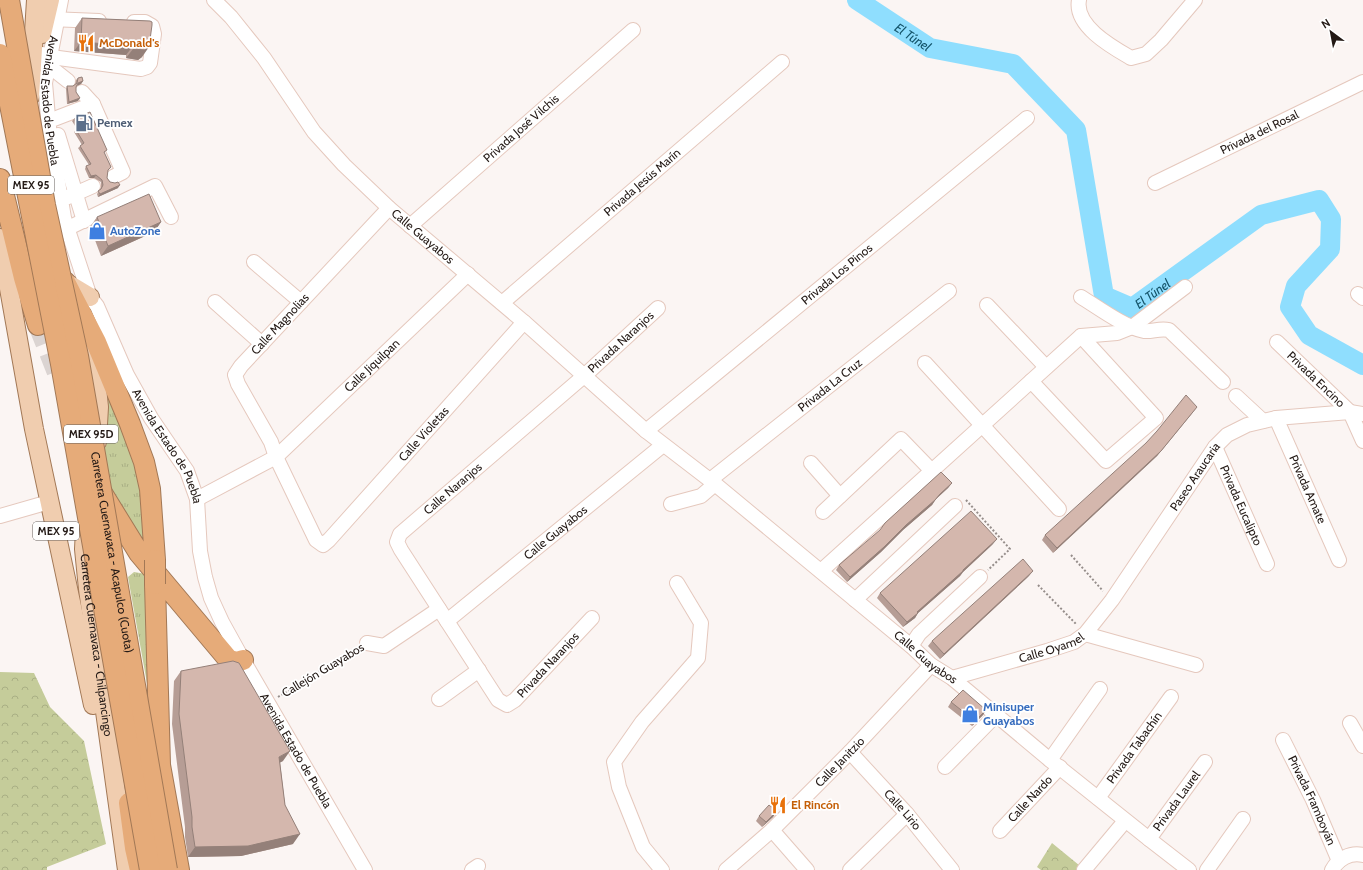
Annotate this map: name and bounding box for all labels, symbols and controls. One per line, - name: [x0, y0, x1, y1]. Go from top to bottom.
- north arrow: [1311, 12, 1351, 52]
- text: N: [1319, 16, 1333, 32]
- water label: El Túnel: [892, 19, 934, 55]
- restaurant icon: McDonald's: [76, 33, 96, 53]
- street label: Avenida Estado de Puebla: [38, 35, 63, 167]
- place label: McDonald's: [99, 35, 159, 50]
- street label: Privada José Vilchis: [480, 91, 562, 165]
- street label: Privada del Rosal: [1217, 106, 1301, 157]
- fuel station icon: Pemex: [74, 113, 94, 133]
- place label: Pemex: [97, 115, 133, 130]
- street label: Privada Jesús Marín: [600, 145, 684, 219]
- road number: MEX 95: [8, 176, 54, 194]
- street label: Calle Guayabos: [389, 205, 458, 267]
- shop icon: AutoZone: [87, 221, 107, 241]
- place label: AutoZone: [110, 223, 160, 238]
- street label: Privada Los Pinos: [798, 240, 875, 307]
- water label: El Túnel: [1131, 275, 1173, 312]
- street label: Calle Magnolias: [247, 290, 312, 357]
- street label: Privada Naranjos: [584, 308, 657, 376]
- street label: Calle Jiquilpan: [341, 335, 403, 395]
- street label: Privada Encino: [1284, 348, 1349, 410]
- street label: Privada La Cruz: [795, 355, 865, 415]
- street label: Avenida Estado de Puebla: [129, 386, 205, 504]
- street label: Calle Violetas: [395, 403, 452, 464]
- road number: MEX 95D: [64, 425, 118, 443]
- street label: Paseo Araucaria: [1166, 438, 1223, 513]
- street label: Carretera Cuernavaca - Acapulco (Cuota): [88, 450, 137, 654]
- street label: Privada Amate: [1286, 452, 1330, 526]
- street label: Calle Naranjos: [420, 459, 485, 517]
- street label: Privada Eucalipto: [1217, 463, 1266, 548]
- street label: Calle Guayabos: [520, 502, 590, 562]
- road number: MEX 95: [33, 522, 79, 540]
- street label: Carretera Cuernavaca - Chilpancingo: [78, 553, 116, 738]
- street label: Calle Guayabos: [891, 627, 961, 687]
- street label: Privada Naranjos: [513, 629, 582, 701]
- street label: Calle Oyamel: [1017, 629, 1087, 666]
- street label: Callejón Guayabos: [279, 639, 367, 700]
- street label: Avenida Estado de Puebla: [257, 690, 336, 811]
- place label: Minisuper Guayabos: [983, 699, 1034, 728]
- shop icon: Minisuper Guayabos: [960, 704, 980, 724]
- street label: Privada Tabachín: [1103, 708, 1165, 786]
- street label: Calle Janitzio: [811, 733, 868, 790]
- street label: Privada Framboyán: [1285, 753, 1340, 848]
- street label: Privada Laurel: [1149, 768, 1203, 834]
- street label: Calle Nardo: [1004, 772, 1056, 825]
- street label: Calle Lirio: [881, 786, 925, 833]
- restaurant icon: El Rincón: [768, 795, 788, 815]
- place label: El Rincón: [791, 797, 839, 812]

